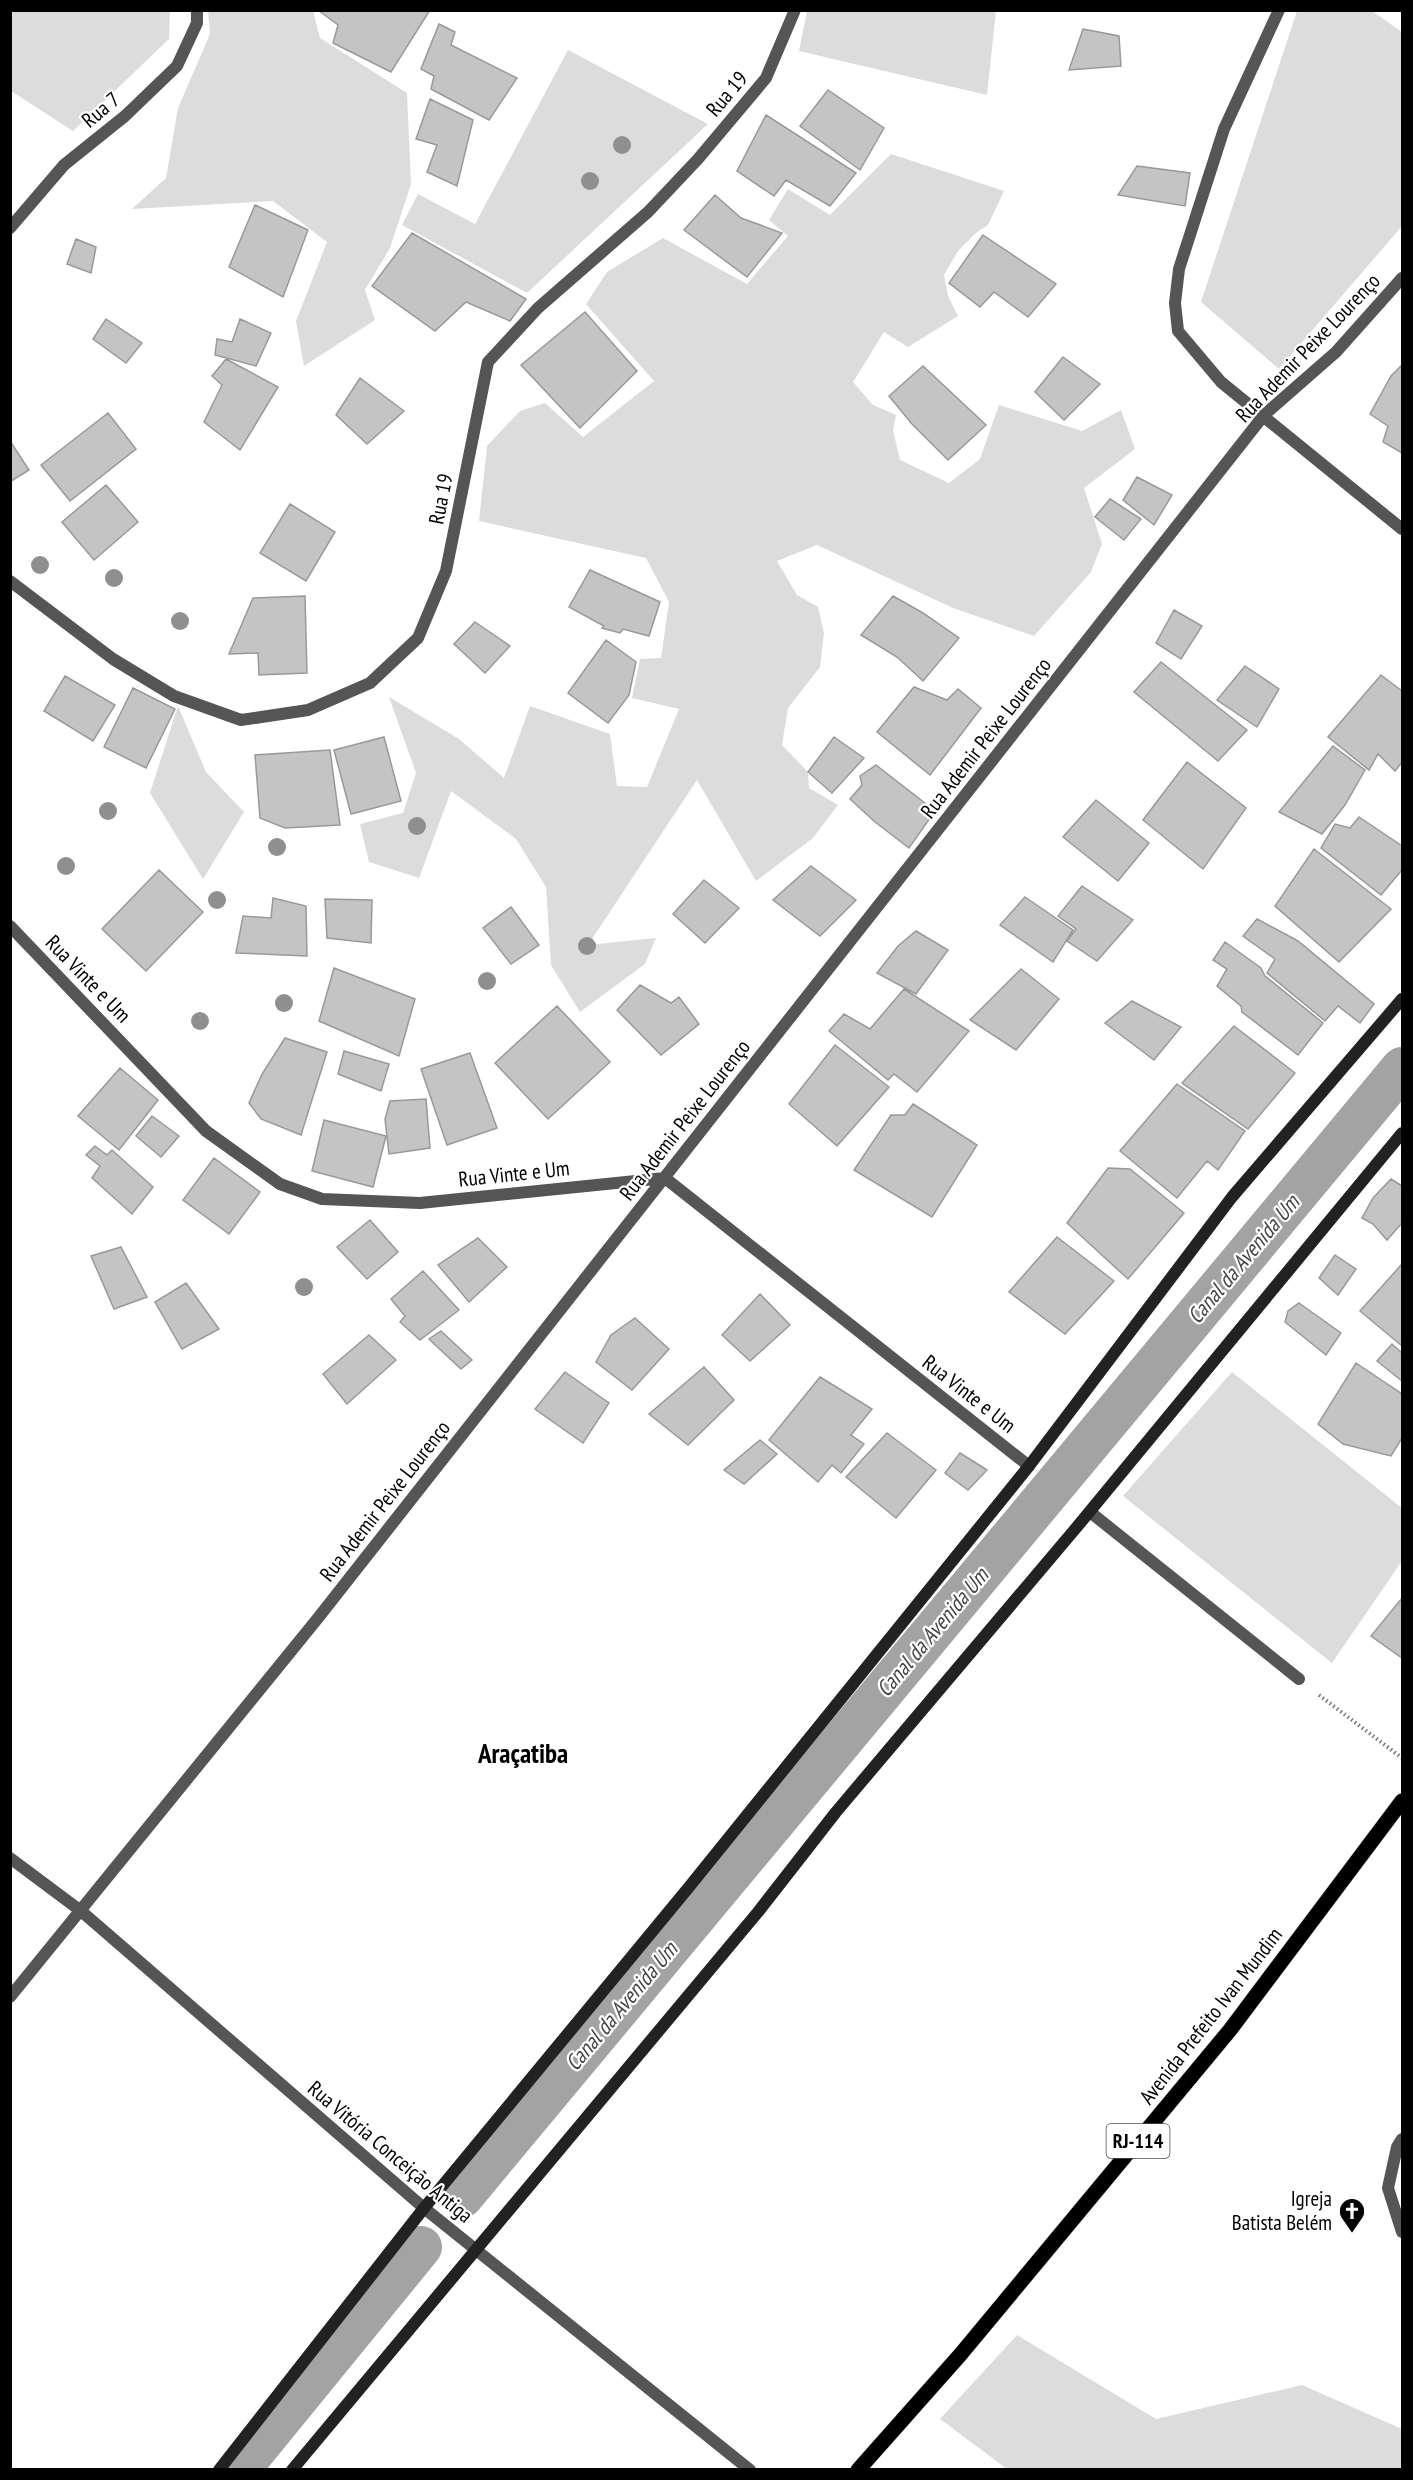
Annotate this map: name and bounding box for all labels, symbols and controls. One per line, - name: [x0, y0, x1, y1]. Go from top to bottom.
- street label: Rua 19: [700, 65, 753, 122]
- street label: Rua 7: [76, 86, 125, 133]
- street label: Rua Ademir Peixe Lourenço: [1230, 267, 1386, 428]
- street label: Rua 19: [422, 471, 459, 526]
- street label: Rua Ademir Peixe Lourenço: [914, 652, 1057, 824]
- street label: Rua Vinte e Um: [40, 929, 137, 1028]
- street label: Rua Ademir Peixe Lourenço: [613, 1034, 756, 1206]
- street label: Rua Vinte e Um: [457, 1154, 571, 1193]
- water label: Canal da Avenida Um: [1181, 1188, 1306, 1329]
- street label: Rua Vinte e Um: [917, 1349, 1022, 1439]
- street label: Rua Ademir Peixe Lourenço: [313, 1415, 456, 1587]
- water label: Canal da Avenida Um: [870, 1561, 995, 1702]
- district label: Araçatiba: [477, 1736, 568, 1770]
- street label: Avenida Prefeito Ivan Mundim: [1133, 1922, 1288, 2109]
- water label: Canal da Avenida Um: [559, 1935, 684, 2076]
- street label: Rua Vitória Conceição Antiga: [302, 2075, 478, 2229]
- road number: RJ-114: [1106, 2124, 1170, 2158]
- place label: Igreja Batista Belém: [1232, 2185, 1332, 2236]
- church icon: Igreja Batista Belém: [1337, 2196, 1367, 2234]

